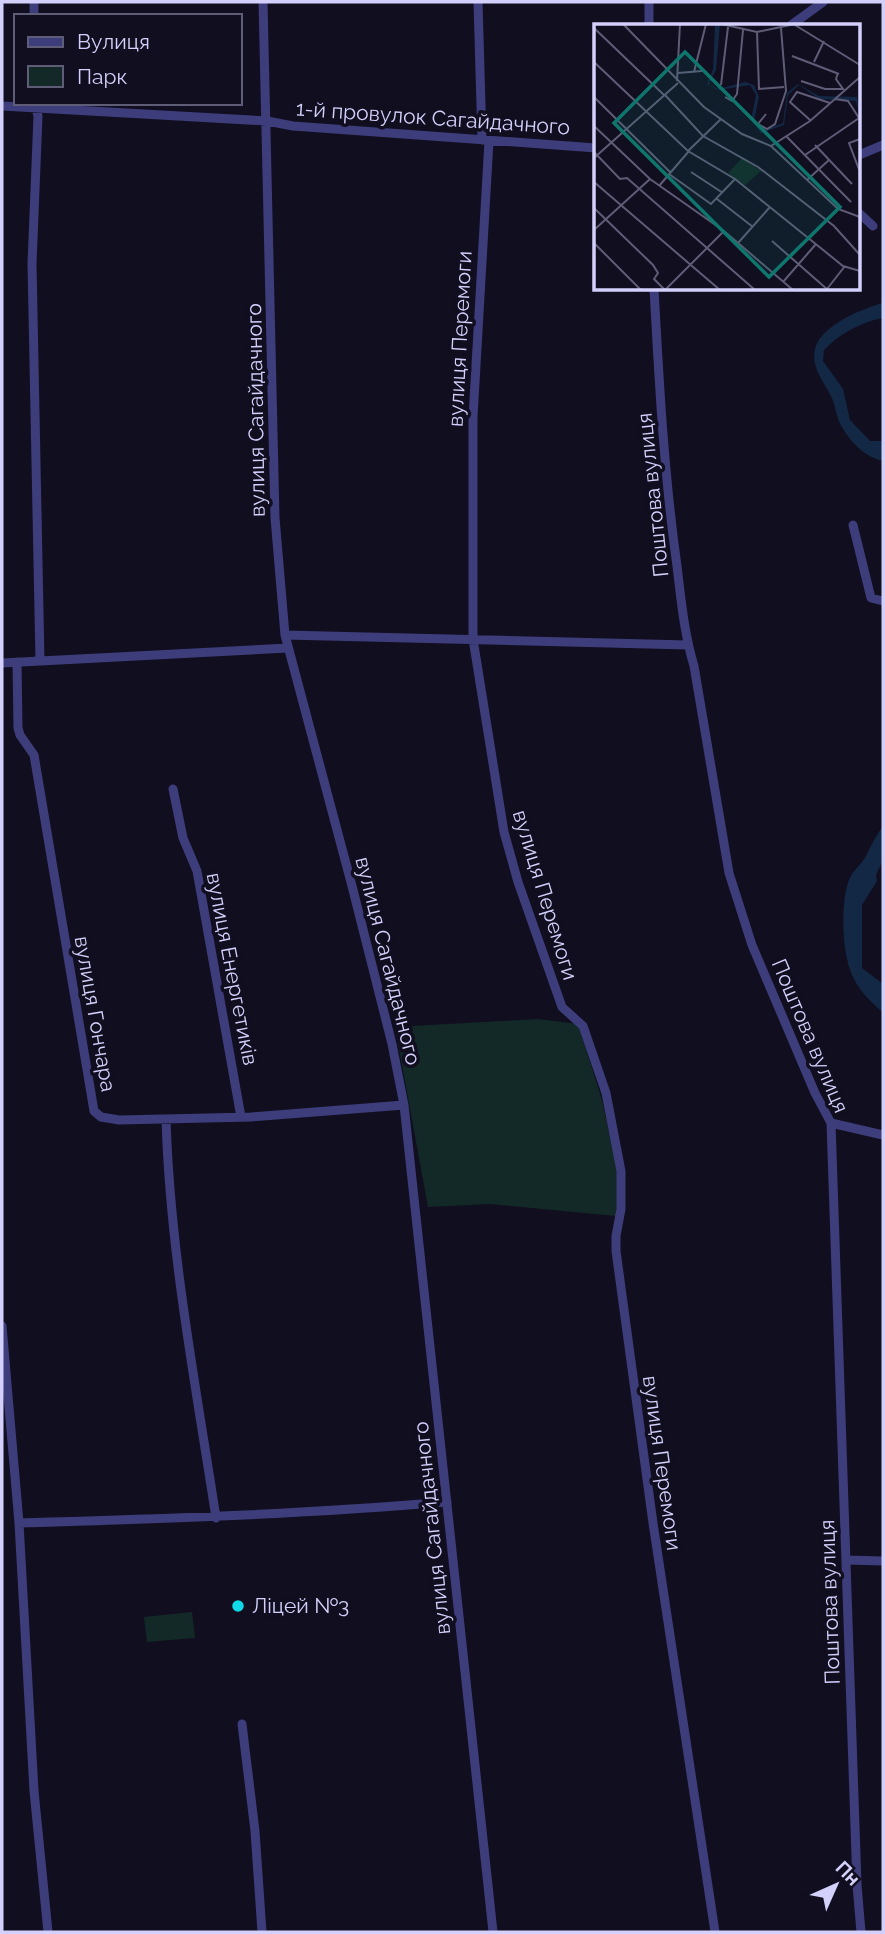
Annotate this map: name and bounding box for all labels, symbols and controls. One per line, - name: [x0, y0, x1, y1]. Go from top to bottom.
- legend: [14, 14, 242, 105]
- inset map: [594, 24, 860, 290]
- text: Вулиця: [77, 29, 150, 54]
- text: Парк: [77, 64, 127, 89]
- street label: 1-й провулок Сагайдачного: [295, 95, 571, 140]
- street label: вулиця Перемоги: [442, 250, 477, 428]
- street label: вулиця Сагайдачного: [241, 303, 270, 517]
- street label: Поштова вулиця: [631, 412, 674, 578]
- street label: вулиця Перемоги: [508, 807, 583, 983]
- street label: вулиця Сагайдачного: [350, 854, 426, 1068]
- street label: вулиця Енергетиків: [202, 870, 263, 1067]
- street label: вулиця Гончара: [69, 934, 121, 1094]
- street label: Поштова вулиця: [767, 955, 854, 1117]
- street label: вулиця Перемоги: [638, 1374, 687, 1552]
- street label: вулиця Сагайдачного: [408, 1420, 455, 1636]
- street label: Поштова вулиця: [814, 1519, 845, 1685]
- place label: Ліцей №3: [252, 1593, 349, 1618]
- marker: Ліцей №3: [230, 1598, 246, 1614]
- north arrow: [801, 1850, 871, 1920]
- text: Пн: [831, 1856, 865, 1890]

